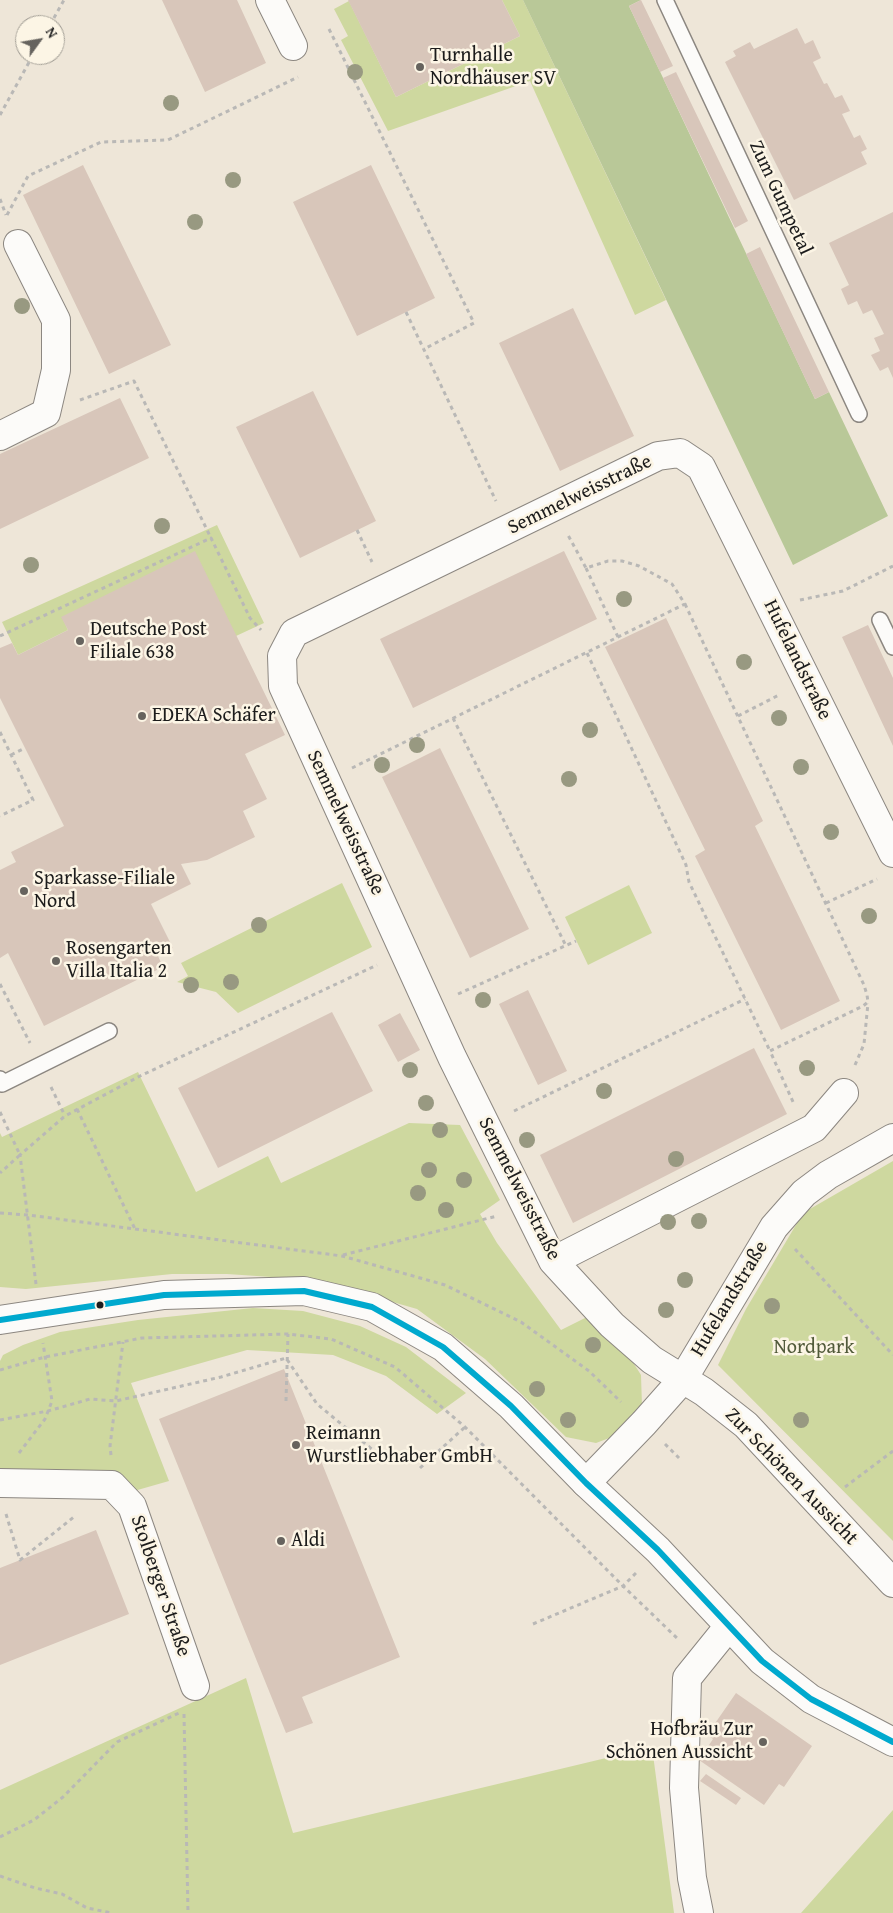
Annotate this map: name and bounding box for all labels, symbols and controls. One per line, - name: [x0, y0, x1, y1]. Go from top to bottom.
- north arrow: [15, 15, 65, 65]
- text: N: [41, 23, 63, 42]
- place label: Turnhalle Nordhäuser SV: [430, 44, 556, 91]
- marker: Turnhalle Nordhäuser SV: [414, 61, 426, 73]
- street label: Zum Gumpetal: [743, 137, 817, 259]
- street label: Semmelweisstraße: [504, 450, 656, 540]
- street label: Hufelandstraße: [758, 596, 836, 724]
- place label: Deutsche Post Filiale 638: [90, 618, 207, 665]
- marker: Deutsche Post Filiale 638: [74, 635, 86, 647]
- place label: EDEKA Schäfer: [152, 704, 276, 728]
- marker: EDEKA Schäfer: [136, 710, 148, 722]
- street label: Semmelweisstraße: [301, 747, 389, 899]
- place label: Sparkasse-Filiale Nord: [34, 867, 175, 914]
- marker: Sparkasse-Filiale Nord: [18, 885, 30, 897]
- place label: Rosengarten Villa Italia 2: [66, 937, 172, 984]
- marker: Rosengarten Villa Italia 2: [50, 955, 62, 967]
- street label: Semmelweisstraße: [473, 1114, 565, 1264]
- street label: Hufelandstraße: [686, 1237, 774, 1361]
- unlabelled marker: [95, 1300, 105, 1310]
- park label: Nordpark: [774, 1336, 854, 1360]
- street label: Zur Schönen Aussicht: [719, 1403, 863, 1551]
- place label: Reimann Wurstliebhaber GmbH: [306, 1422, 493, 1469]
- marker: Reimann Wurstliebhaber GmbH: [290, 1439, 302, 1451]
- street label: Stolberger Straße: [125, 1512, 195, 1660]
- place label: Aldi: [291, 1529, 325, 1553]
- marker: Aldi: [275, 1535, 287, 1547]
- place label: Hofbräu Zur Schönen Aussicht: [606, 1718, 753, 1765]
- marker: Hofbräu Zur Schönen Aussicht: [757, 1736, 769, 1748]

